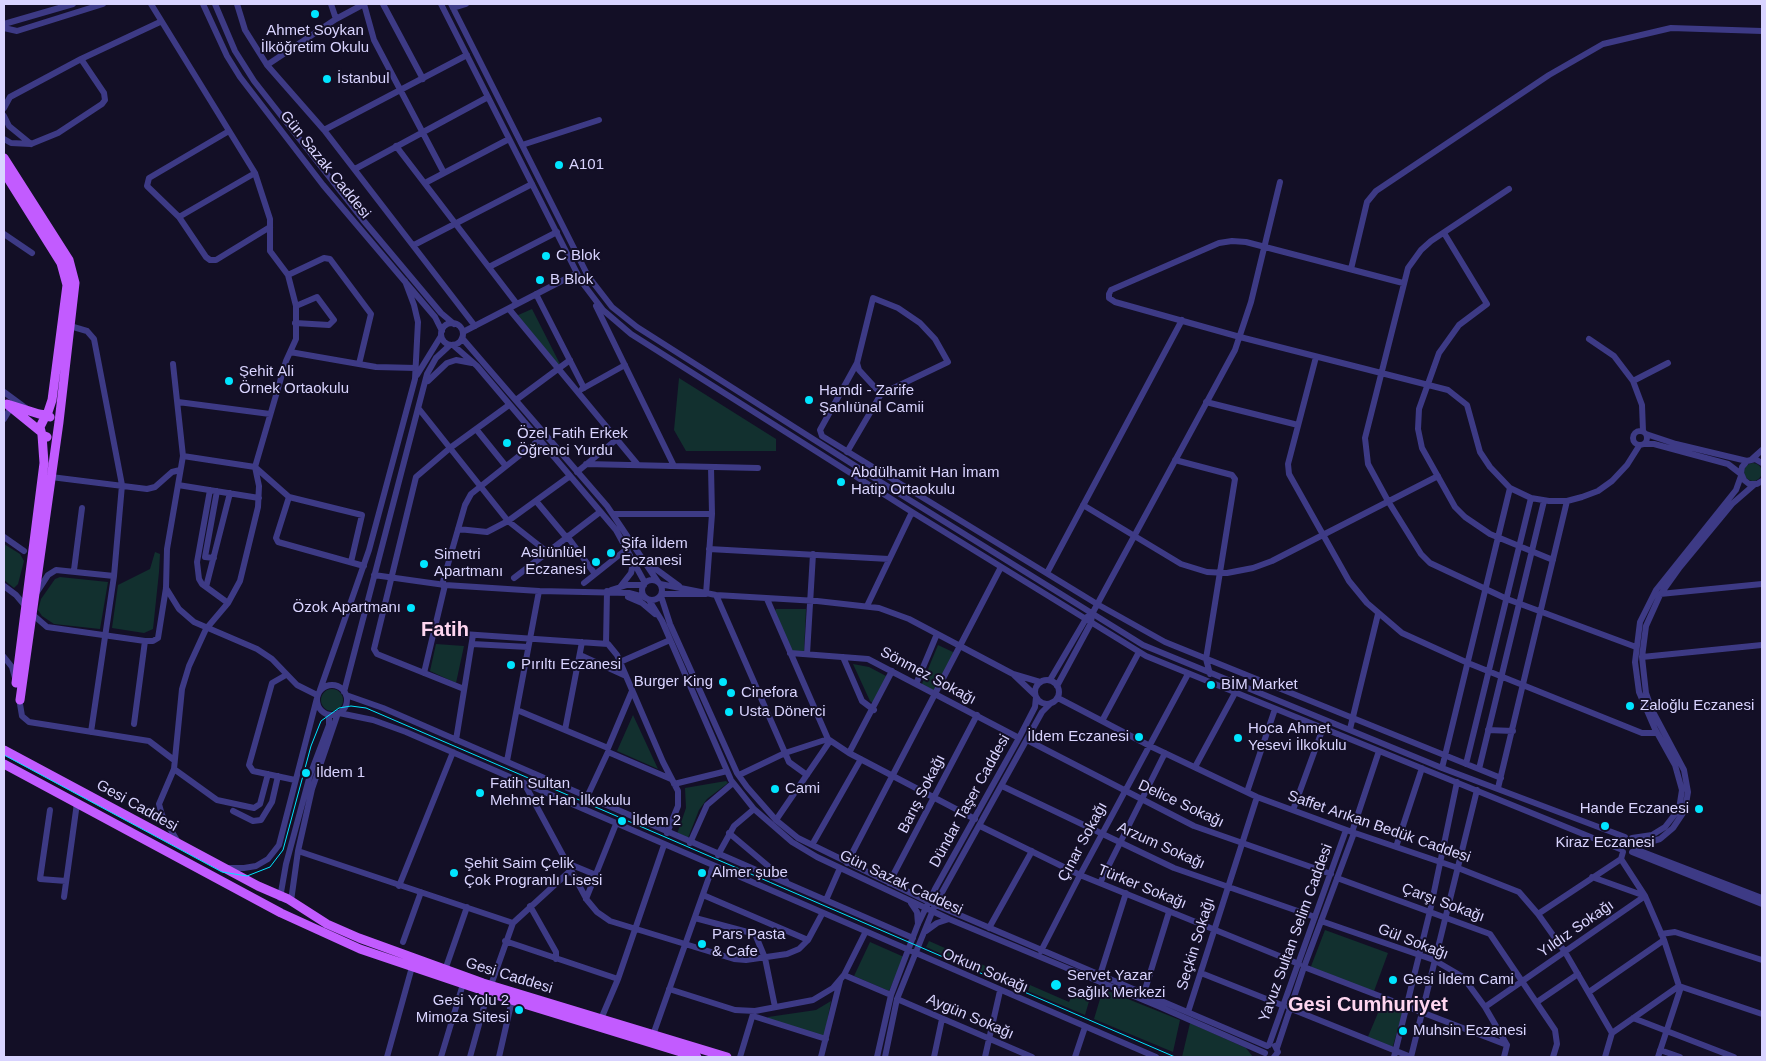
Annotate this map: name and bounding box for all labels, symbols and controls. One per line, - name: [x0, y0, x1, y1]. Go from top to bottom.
- marker: Ahmet Soykan İlköğretim Okulu: [309, 8, 321, 20]
- place label: Ahmet Soykan İlköğretim Okulu: [261, 22, 369, 57]
- place label: İstanbul: [337, 70, 390, 88]
- marker: İstanbul: [321, 73, 333, 85]
- street label: Gün Sazak Caddesi: [276, 107, 374, 223]
- place label: A101: [569, 156, 604, 174]
- marker: A101: [553, 159, 565, 171]
- place label: C Blok: [556, 247, 600, 265]
- marker: C Blok: [540, 250, 552, 262]
- place label: B Blok: [550, 271, 593, 289]
- marker: B Blok: [534, 274, 546, 286]
- place label: Şehit Ali Örnek Ortaokulu: [239, 363, 349, 398]
- marker: Şehit Ali Örnek Ortaokulu: [223, 375, 235, 387]
- place label: Hamdi - Zarife Şanlıünal Camii: [819, 382, 924, 417]
- marker: Hamdi - Zarife Şanlıünal Camii: [803, 394, 815, 406]
- place label: Özel Fatih Erkek Öğrenci Yurdu: [517, 425, 628, 460]
- marker: Özel Fatih Erkek Öğrenci Yurdu: [501, 437, 513, 449]
- place label: Abdülhamit Han İmam Hatip Ortaokulu: [851, 464, 999, 499]
- marker: Abdülhamit Han İmam Hatip Ortaokulu: [835, 476, 847, 488]
- place label: Şifa İldem Eczanesi: [621, 535, 688, 570]
- place label: Aslıünlüel Eczanesi: [521, 544, 586, 579]
- place label: Simetri Apartmanı: [434, 546, 503, 581]
- marker: Şifa İldem Eczanesi: [605, 547, 617, 559]
- marker: Aslıünlüel Eczanesi: [590, 556, 602, 568]
- marker: Simetri Apartmanı: [418, 558, 430, 570]
- place label: Özok Apartmanı: [293, 599, 401, 617]
- marker: Özok Apartmanı: [405, 602, 417, 614]
- district label: Fatih: [421, 618, 469, 642]
- street label: Sönmez Sokağı: [877, 643, 979, 709]
- place label: Pırıltı Eczanesi: [521, 656, 621, 674]
- marker: Pırıltı Eczanesi: [505, 659, 517, 671]
- place label: Burger King: [634, 673, 713, 691]
- marker: Burger King: [717, 676, 729, 688]
- place label: BİM Market: [1221, 676, 1298, 694]
- marker: BİM Market: [1205, 679, 1217, 691]
- place label: Cinefora: [741, 684, 798, 702]
- marker: Cinefora: [725, 687, 737, 699]
- place label: Zaloğlu Eczanesi: [1640, 697, 1754, 715]
- marker: Zaloğlu Eczanesi: [1624, 700, 1636, 712]
- place label: Usta Dönerci: [739, 703, 826, 721]
- marker: Usta Dönerci: [723, 706, 735, 718]
- place label: Hoca Ahmet Yesevi İlkokulu: [1248, 720, 1347, 755]
- place label: İldem Eczanesi: [1027, 728, 1129, 746]
- street label: Dündar Taşer Caddesi: [926, 731, 1014, 871]
- marker: İldem Eczanesi: [1133, 731, 1145, 743]
- marker: Hoca Ahmet Yesevi İlkokulu: [1232, 732, 1244, 744]
- street label: Barış Sokağı: [894, 752, 950, 836]
- place label: İldem 1: [316, 764, 365, 782]
- marker: İldem 1: [300, 767, 312, 779]
- place label: Fatih Sultan Mehmet Han İlkokulu: [490, 775, 631, 810]
- street label: Gesi Caddesi: [93, 776, 181, 836]
- street label: Delice Sokağı: [1135, 776, 1227, 832]
- place label: Cami: [785, 780, 820, 798]
- marker: Cami: [769, 783, 781, 795]
- marker: Fatih Sultan Mehmet Han İlkokulu: [474, 787, 486, 799]
- street label: Saffet Arıkan Bedük Caddesi: [1285, 787, 1473, 867]
- street label: Çınar Sokağı: [1055, 799, 1111, 885]
- place label: Hande Eczanesi: [1580, 800, 1689, 818]
- marker: Hande Eczanesi: [1693, 803, 1705, 815]
- place label: İldem 2: [632, 812, 681, 830]
- marker: İldem 2: [616, 815, 628, 827]
- street label: Arzum Sokağı: [1114, 819, 1208, 873]
- marker: Kiraz Eczanesi: [1599, 820, 1611, 832]
- place label: Kiraz Eczanesi: [1555, 834, 1655, 852]
- street label: Yavuz Sultan Selim Caddesi: [1255, 842, 1337, 1024]
- street label: Gün Sazak Caddesi: [837, 847, 965, 919]
- place label: Şehit Saim Çelik Çok Programlı Lisesi: [464, 855, 602, 890]
- street label: Türker Sokağı: [1095, 861, 1189, 913]
- place label: Almer şube: [712, 864, 788, 882]
- marker: Şehit Saim Çelik Çok Programlı Lisesi: [448, 867, 460, 879]
- marker: Almer şube: [696, 867, 708, 879]
- street label: Çarşı Sokağı: [1399, 880, 1487, 926]
- street label: Seçkin Sokağı: [1173, 896, 1219, 992]
- street label: Yıldız Sokağı: [1535, 896, 1617, 962]
- street label: Gül Sokağı: [1375, 920, 1451, 964]
- place label: Pars Pasta & Cafe: [712, 926, 785, 961]
- marker: Pars Pasta & Cafe: [696, 938, 708, 950]
- street label: Orkun Sokağı: [939, 945, 1031, 997]
- street label: Gesi Caddesi: [463, 954, 555, 998]
- place label: Servet Yazar Sağlık Merkezi: [1067, 967, 1165, 1002]
- place label: Gesi İldem Cami: [1403, 971, 1514, 989]
- marker: Gesi İldem Cami: [1387, 974, 1399, 986]
- marker: Servet Yazar Sağlık Merkezi: [1049, 978, 1063, 992]
- street label: Aygün Sokağı: [924, 991, 1016, 1043]
- place label: Gesi Yolu 2 Mimoza Sitesi: [416, 992, 509, 1027]
- district label: Gesi Cumhuriyet: [1288, 993, 1448, 1017]
- marker: Gesi Yolu 2 Mimoza Sitesi: [513, 1004, 525, 1016]
- place label: Muhsin Eczanesi: [1413, 1022, 1526, 1040]
- marker: Muhsin Eczanesi: [1397, 1025, 1409, 1037]

